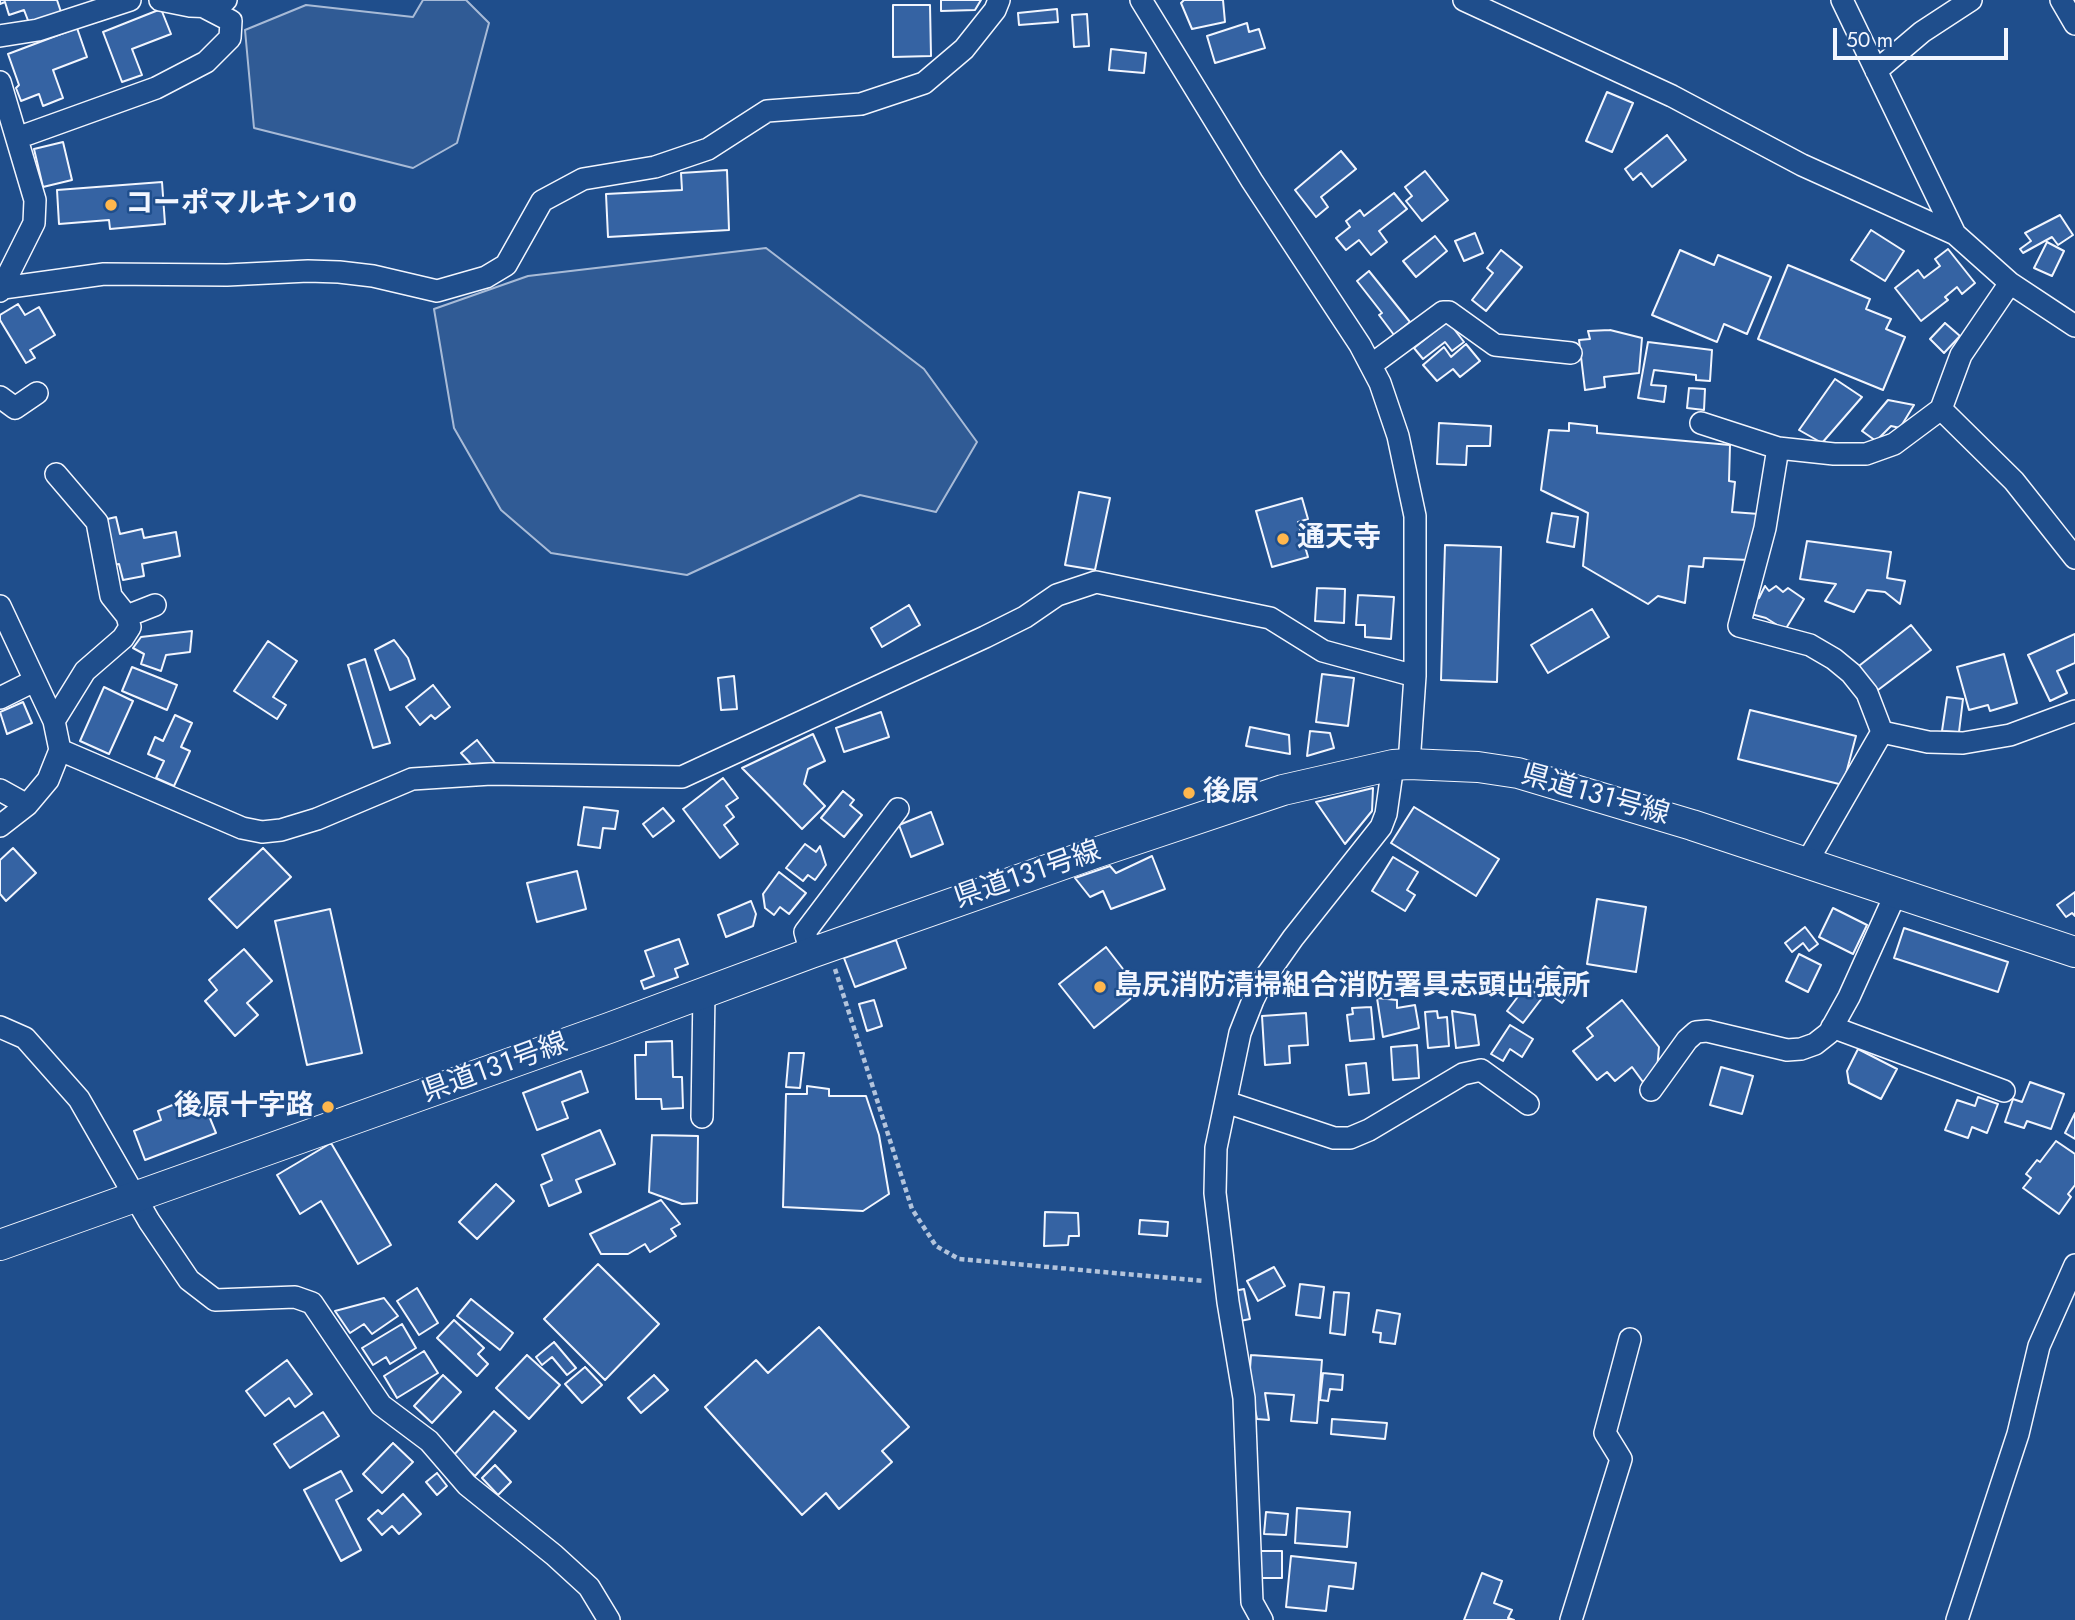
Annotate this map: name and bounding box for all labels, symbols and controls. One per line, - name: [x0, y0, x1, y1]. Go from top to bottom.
- scale bar: [1837, 14, 2012, 58]
- text: 50 m: [1846, 25, 1893, 55]
- place label: コーポマルキン１０: [125, 188, 356, 222]
- marker: コーポマルキン１０: [103, 197, 119, 213]
- place label: 通天寺: [1297, 522, 1381, 556]
- marker: 通天寺: [1275, 531, 1291, 547]
- street label: 県道131号線: [1517, 759, 1673, 833]
- place label: 後原: [1203, 776, 1259, 810]
- marker: 後原: [1181, 785, 1197, 801]
- street label: 県道131号線: [950, 835, 1106, 917]
- place label: 島尻消防清掃組合消防署具志頭出張所: [1114, 970, 1590, 1004]
- marker: 島尻消防清掃組合消防署具志頭出張所: [1092, 979, 1108, 995]
- street label: 県道131号線: [418, 1027, 572, 1111]
- place label: 後原十字路: [174, 1090, 314, 1124]
- marker: 後原十字路: [320, 1099, 336, 1115]

